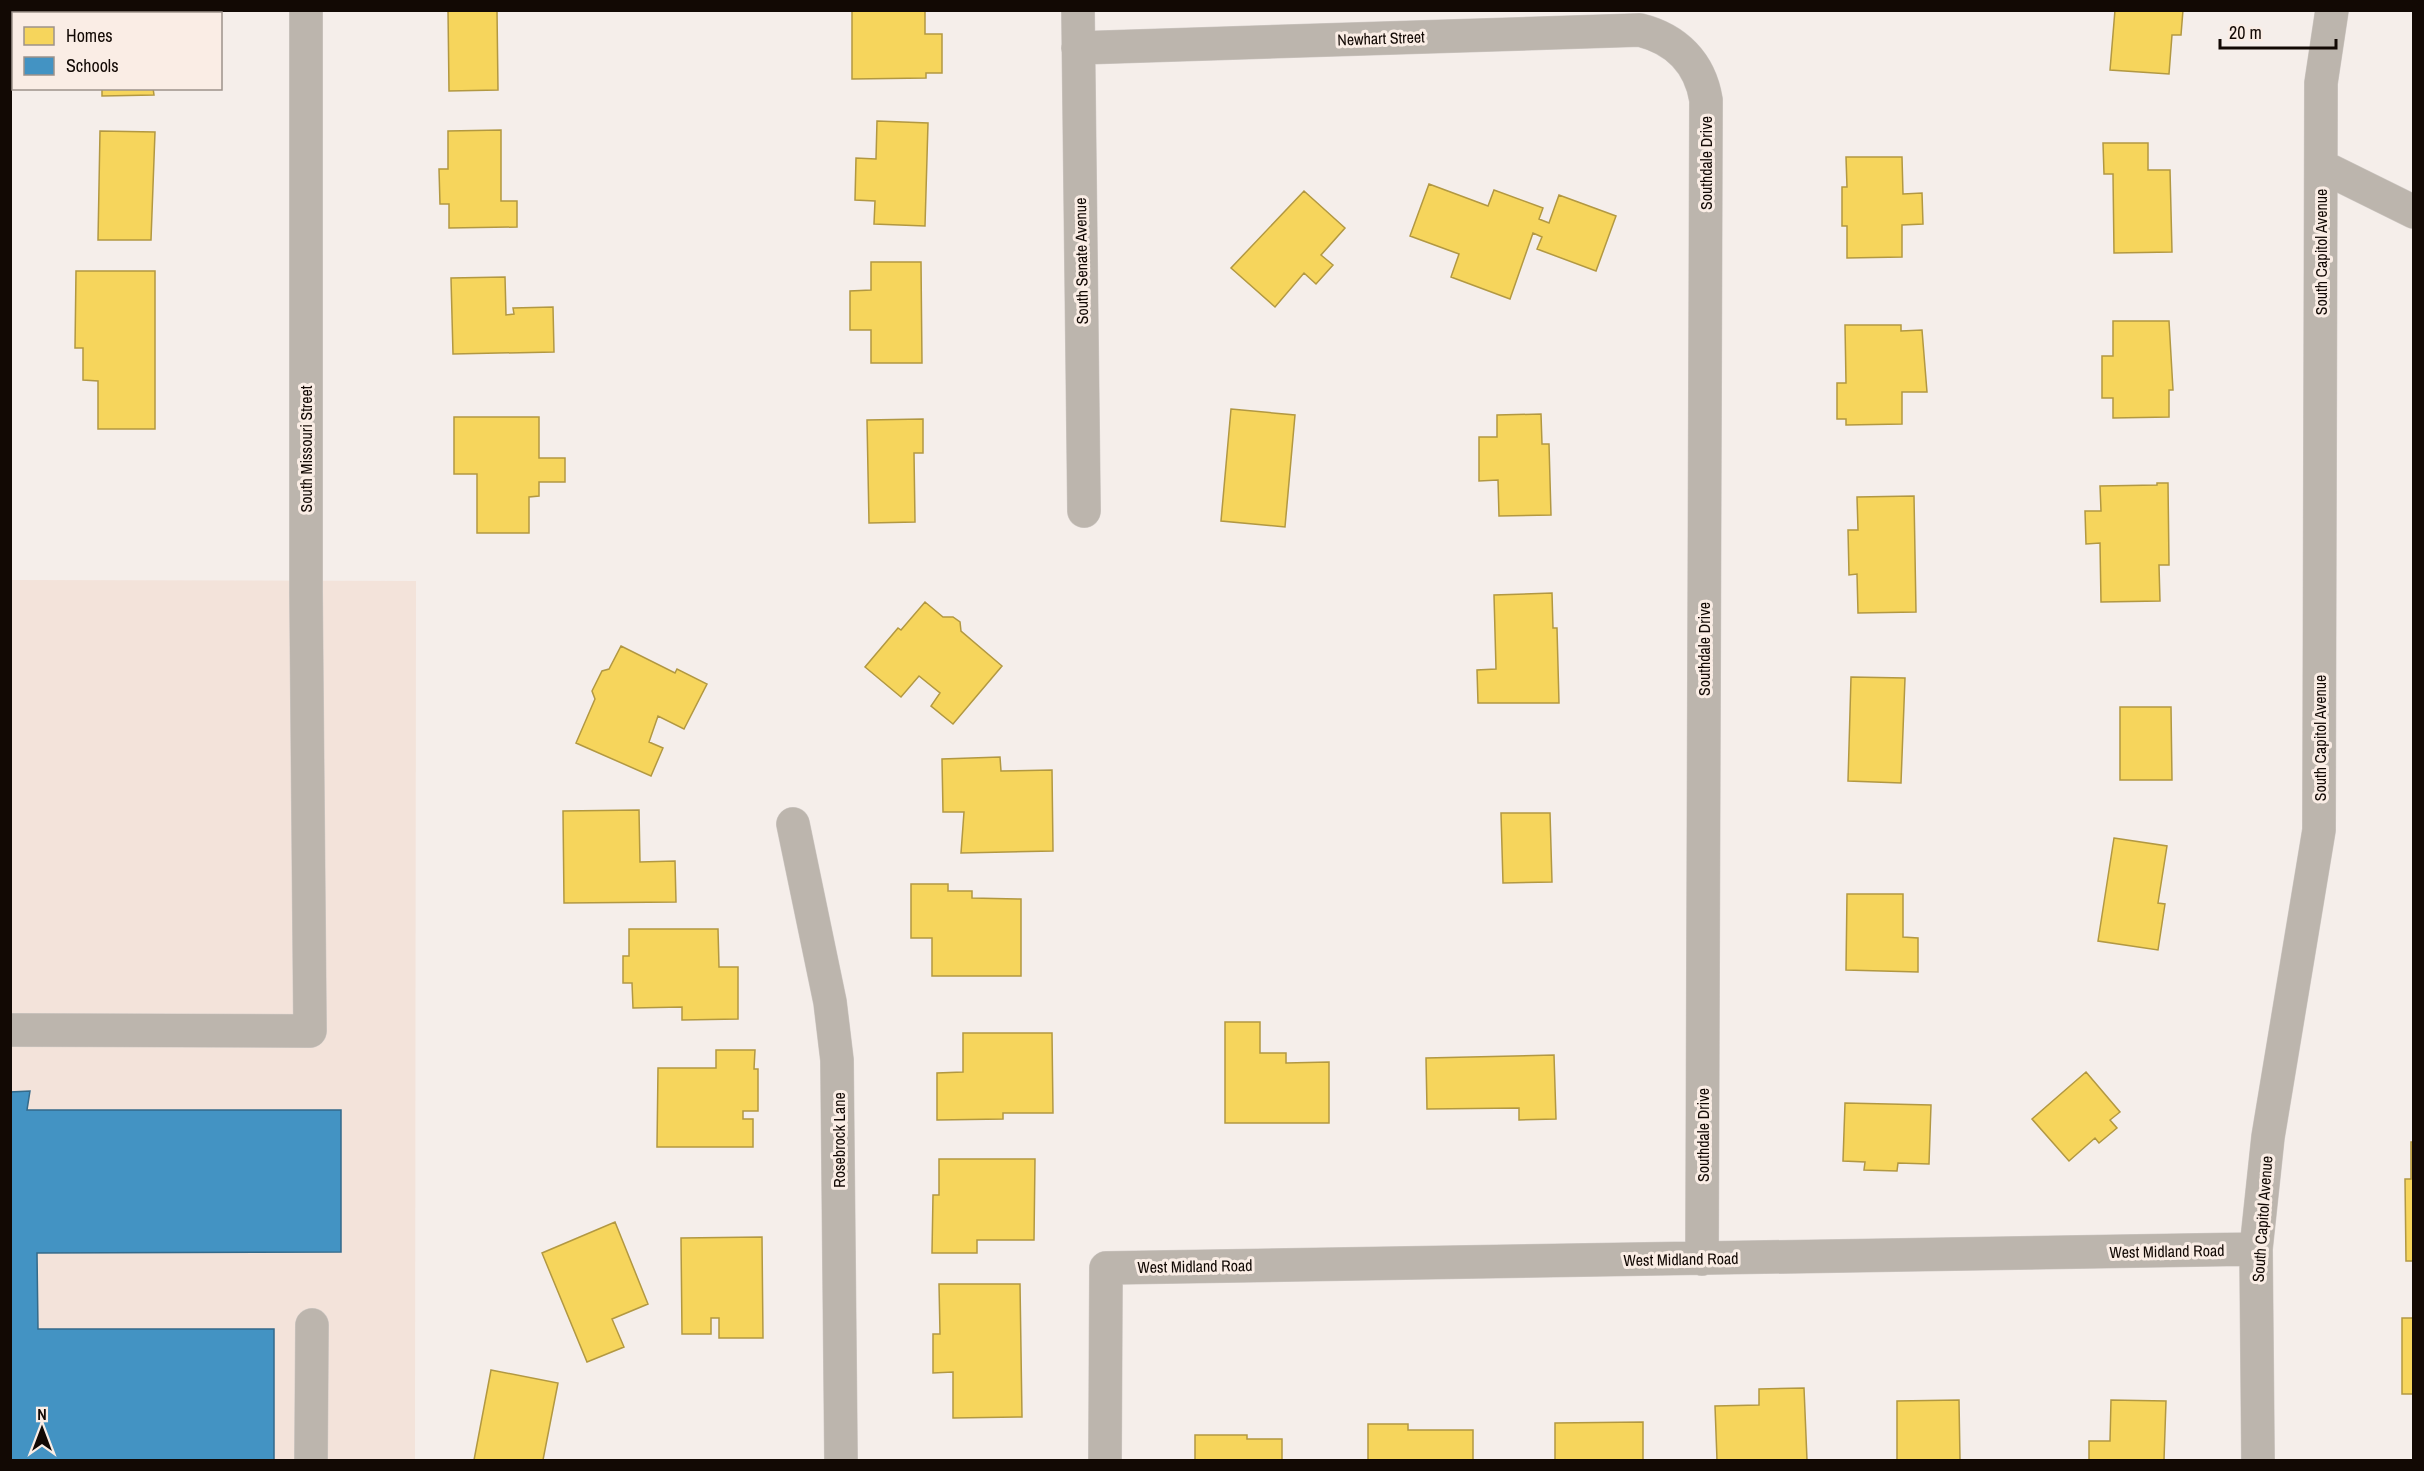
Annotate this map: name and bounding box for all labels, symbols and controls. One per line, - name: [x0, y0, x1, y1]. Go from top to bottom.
- legend: [12, 12, 222, 90]
- scale bar: [2220, 12, 2336, 50]
- text: 20 m: [2229, 20, 2262, 45]
- text: Homes: [66, 23, 113, 48]
- street label: Newhart Street: [1337, 25, 1425, 51]
- text: Schools: [66, 53, 119, 78]
- street label: Southdale Drive: [1695, 116, 1717, 210]
- street label: South Capitol Avenue: [2310, 189, 2332, 315]
- street label: South Senate Avenue: [1069, 197, 1093, 325]
- street label: South Missouri Street: [295, 385, 317, 512]
- street label: Southdale Drive: [1693, 602, 1715, 696]
- street label: South Capitol Avenue: [2309, 675, 2331, 801]
- street label: Southdale Drive: [1692, 1088, 1714, 1182]
- street label: Rosebrock Lane: [828, 1092, 850, 1188]
- street label: South Capitol Avenue: [2247, 1155, 2277, 1283]
- street label: West Midland Road: [2109, 1239, 2225, 1263]
- street label: West Midland Road: [1623, 1247, 1739, 1271]
- street label: West Midland Road: [1137, 1254, 1253, 1278]
- north arrow: [12, 1399, 72, 1459]
- text: N: [37, 1403, 47, 1425]

